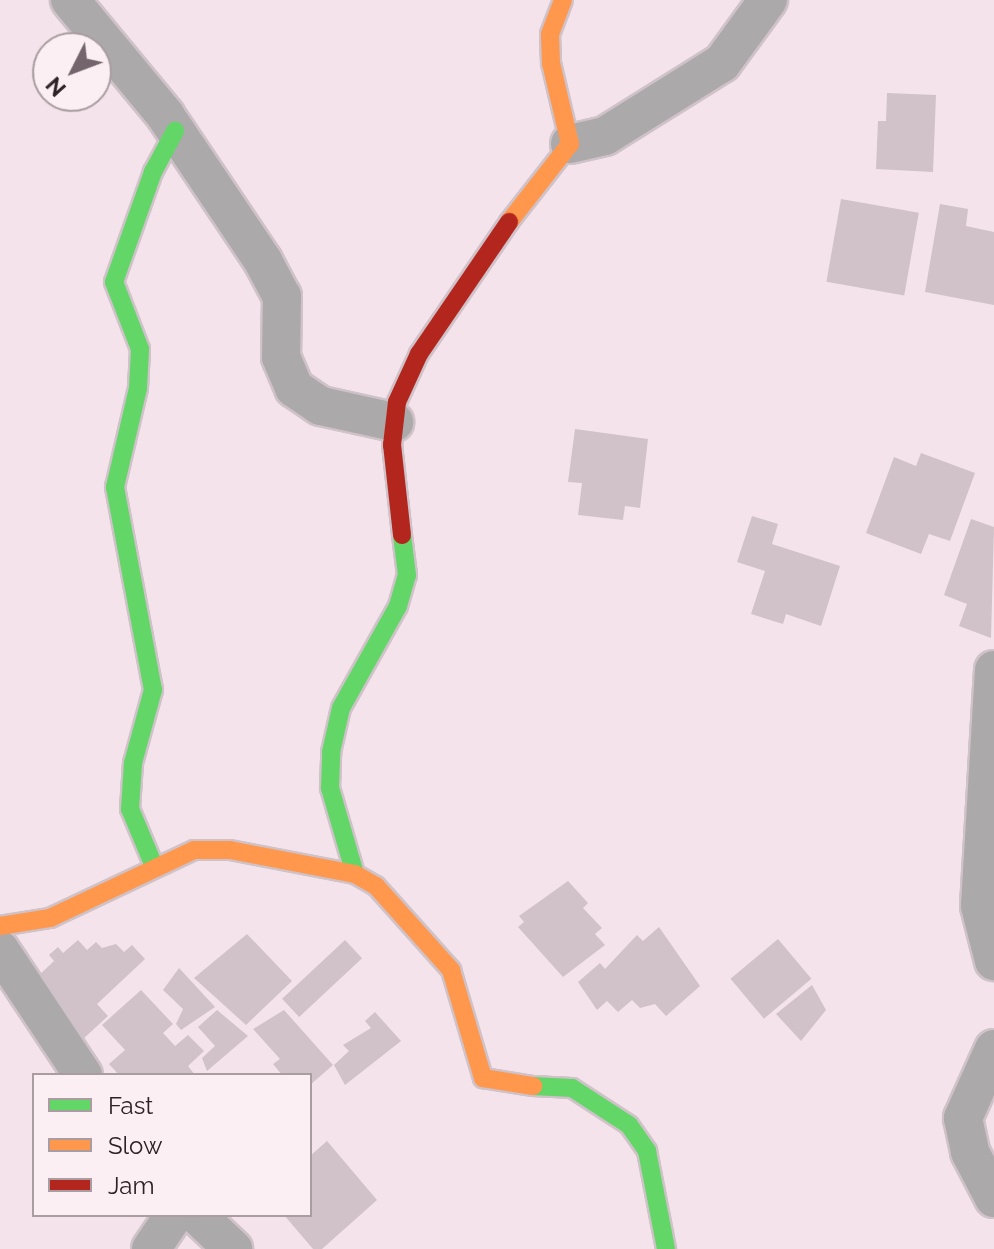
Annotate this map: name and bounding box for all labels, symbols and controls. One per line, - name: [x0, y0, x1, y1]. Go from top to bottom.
- north arrow: [32, 32, 112, 112]
- text: N: [40, 72, 71, 102]
- legend: [32, 1073, 312, 1217]
- text: Fast: [108, 1091, 153, 1120]
- text: Slow: [108, 1131, 162, 1160]
- text: Jam: [108, 1171, 154, 1200]

